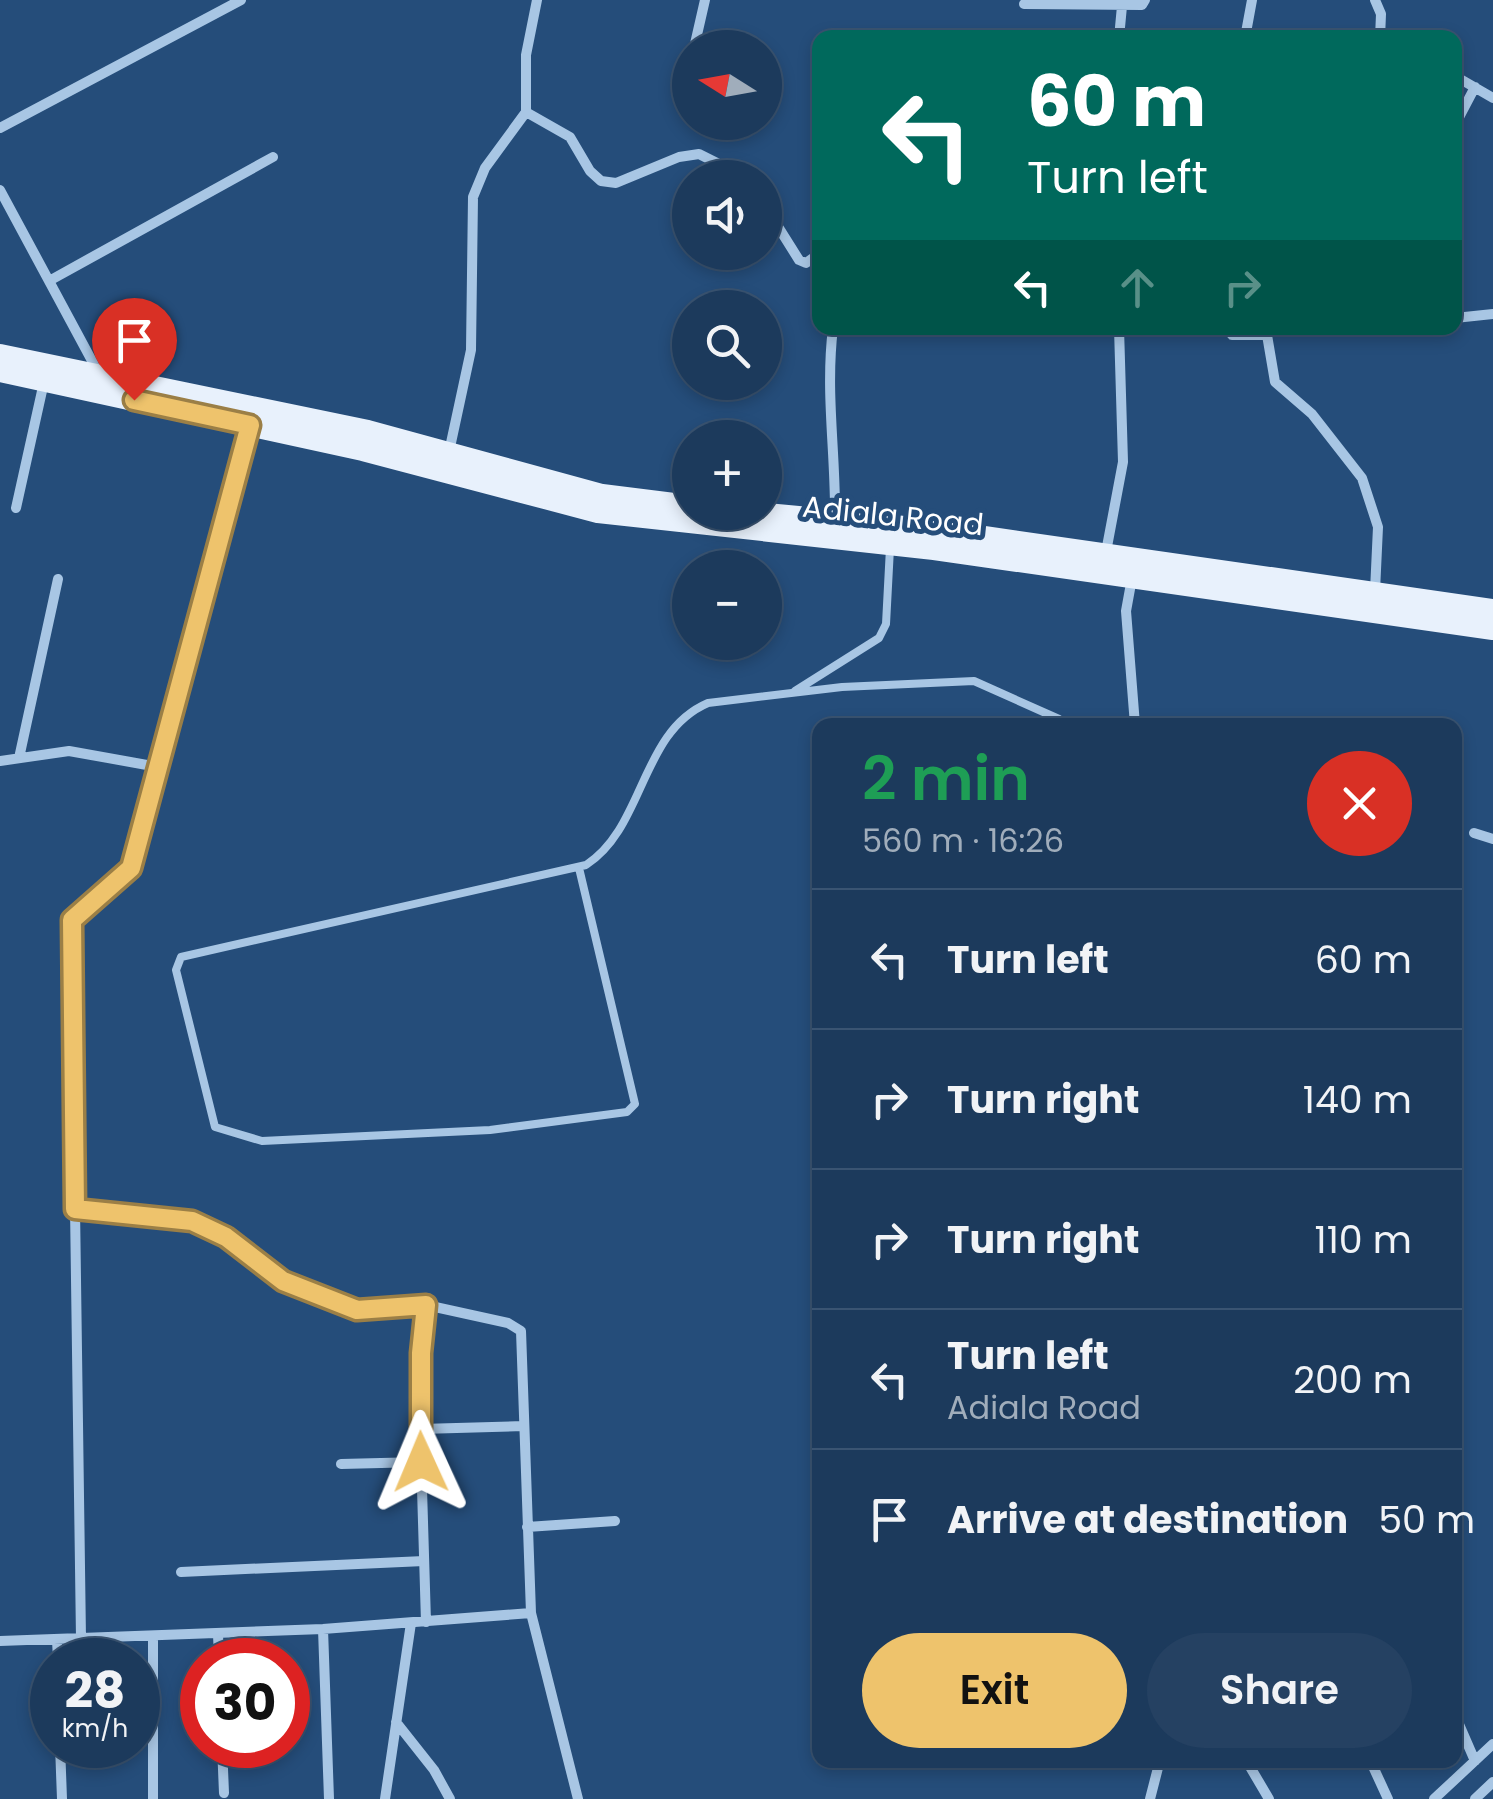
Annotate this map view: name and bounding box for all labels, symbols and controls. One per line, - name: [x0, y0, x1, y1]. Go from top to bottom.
- north arrow: [672, 30, 782, 140]
- map controls: [672, 30, 782, 660]
- text: 60 m: [1027, 52, 1206, 151]
- icon: left: [862, 70, 992, 200]
- text: Turn left: [1027, 146, 1208, 209]
- button: sound: [672, 160, 782, 270]
- icon: left: [1005, 260, 1060, 315]
- icon: ahead: [1110, 260, 1165, 315]
- icon: right: [1215, 260, 1270, 315]
- button: search: [672, 290, 782, 400]
- pin: [92, 298, 177, 401]
- icon: arrive: [107, 313, 162, 368]
- button: +: [672, 420, 782, 530]
- street label: Adiala Road: [800, 485, 986, 546]
- button: −: [672, 550, 782, 660]
- text: 2 min: [862, 737, 1030, 821]
- button: close: [1307, 751, 1412, 856]
- text: 560 m · 16:26: [862, 818, 1064, 863]
- icon: left: [862, 932, 917, 987]
- text: Turn left: [947, 933, 1109, 986]
- text: 60 m: [1315, 933, 1412, 986]
- icon: right: [862, 1072, 917, 1127]
- text: Turn right: [947, 1073, 1139, 1126]
- text: 140 m: [1303, 1073, 1412, 1126]
- icon: right: [862, 1212, 917, 1267]
- text: Turn right: [947, 1213, 1139, 1266]
- text: 110 m: [1315, 1213, 1412, 1266]
- text: Turn left: [947, 1329, 1109, 1382]
- icon: left: [862, 1352, 917, 1407]
- text: 200 m: [1293, 1353, 1412, 1406]
- text: Adiala Road: [947, 1385, 1141, 1430]
- position arrow: [369, 1410, 473, 1514]
- icon: arrive: [862, 1492, 917, 1547]
- text: Arrive at destination: [947, 1493, 1348, 1546]
- text: 50 m: [1378, 1493, 1475, 1546]
- button: Exit: [862, 1633, 1127, 1748]
- button: Share: [1147, 1633, 1412, 1748]
- speed limit sign: 30: [180, 1638, 310, 1768]
- text: 28: [65, 1655, 125, 1726]
- text: km/h: [62, 1711, 128, 1746]

